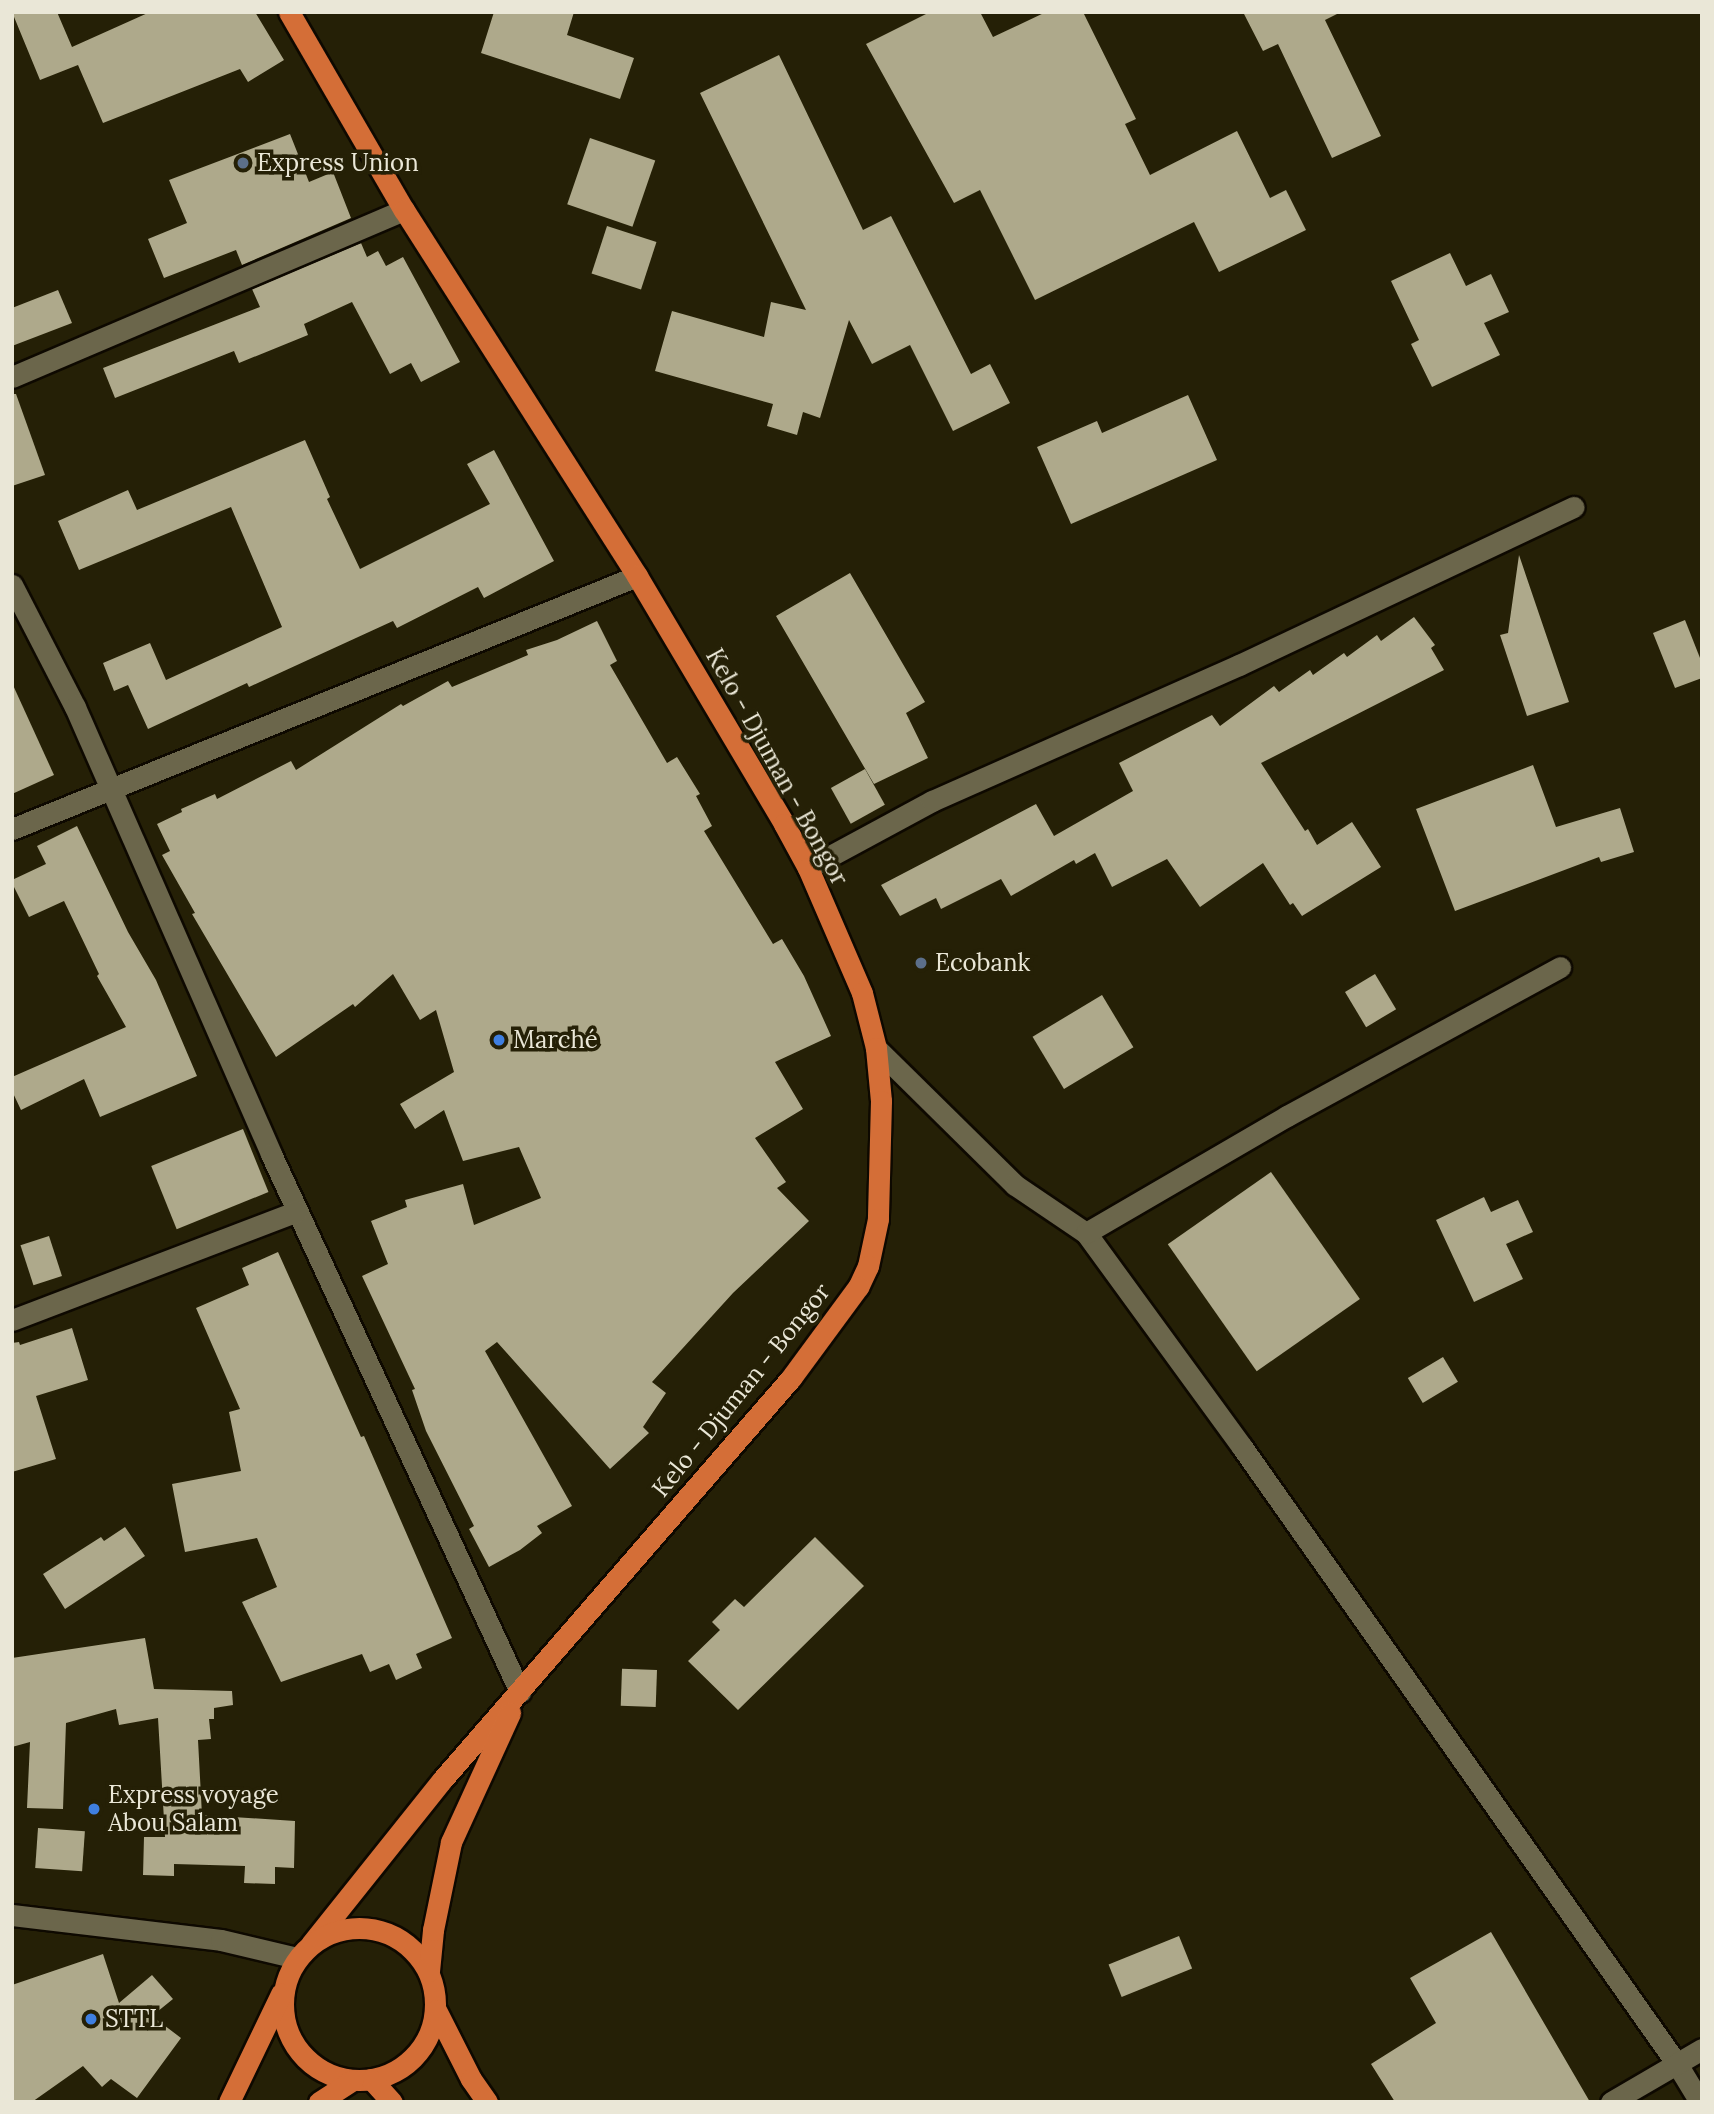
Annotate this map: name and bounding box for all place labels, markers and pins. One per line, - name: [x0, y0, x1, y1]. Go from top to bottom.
- place label: Express Union: [257, 149, 419, 177]
- marker: Express Union: [235, 155, 251, 171]
- place label: Ecobank: [935, 949, 1030, 977]
- marker: Ecobank: [913, 955, 929, 971]
- place label: Marché: [513, 1026, 598, 1054]
- marker: Marché: [491, 1032, 507, 1048]
- place label: Express voyage Abou Salam: [108, 1781, 279, 1837]
- marker: Express voyage Abou Salam: [86, 1801, 102, 1817]
- place label: STTL: [105, 2005, 163, 2033]
- marker: STTL: [83, 2011, 99, 2027]

